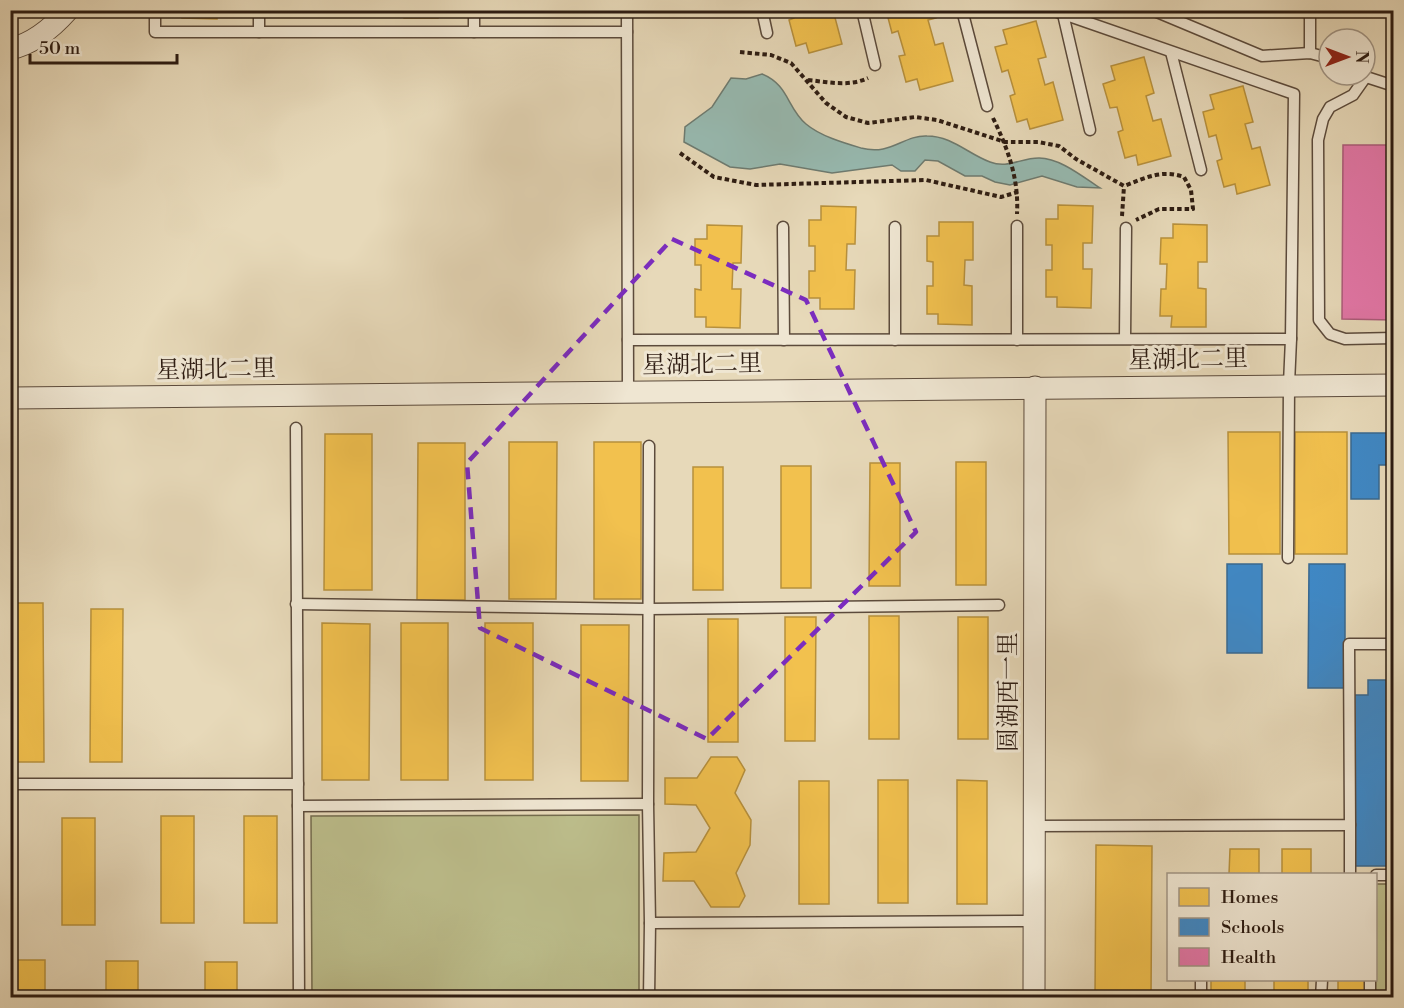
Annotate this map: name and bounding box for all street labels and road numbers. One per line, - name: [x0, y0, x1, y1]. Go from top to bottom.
- street label: 星湖北二里: [1128, 344, 1248, 376]
- street label: 星湖北二里: [642, 349, 762, 381]
- street label: 星湖北二里: [156, 354, 276, 386]
- street label: 圆湖西一里: [994, 632, 1024, 752]

